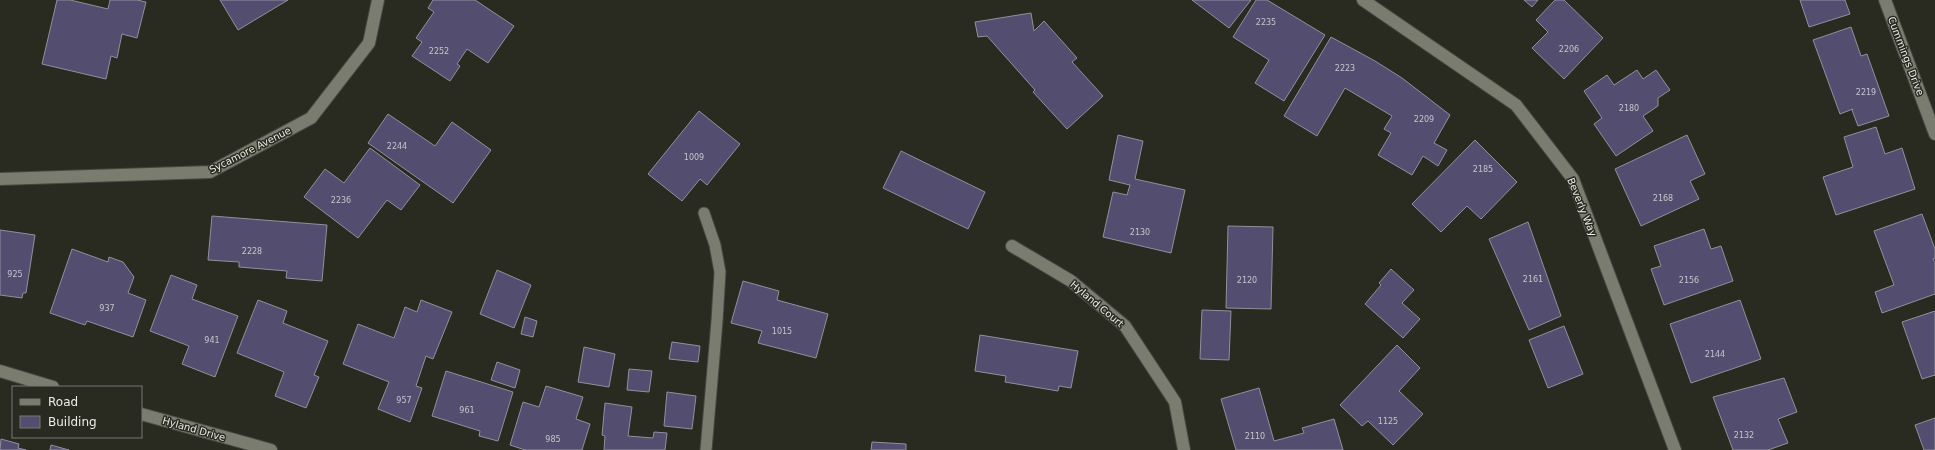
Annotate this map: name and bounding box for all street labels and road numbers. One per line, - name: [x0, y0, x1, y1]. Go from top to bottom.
- street label: Cummings Drive: [1886, 15, 1926, 97]
- street label: Sycamore Avenue: [207, 125, 293, 175]
- street label: Beverly Way: [1565, 176, 1599, 238]
- street label: Hyland Court: [1068, 279, 1126, 329]
- street label: Hyland Drive: [161, 415, 227, 443]

